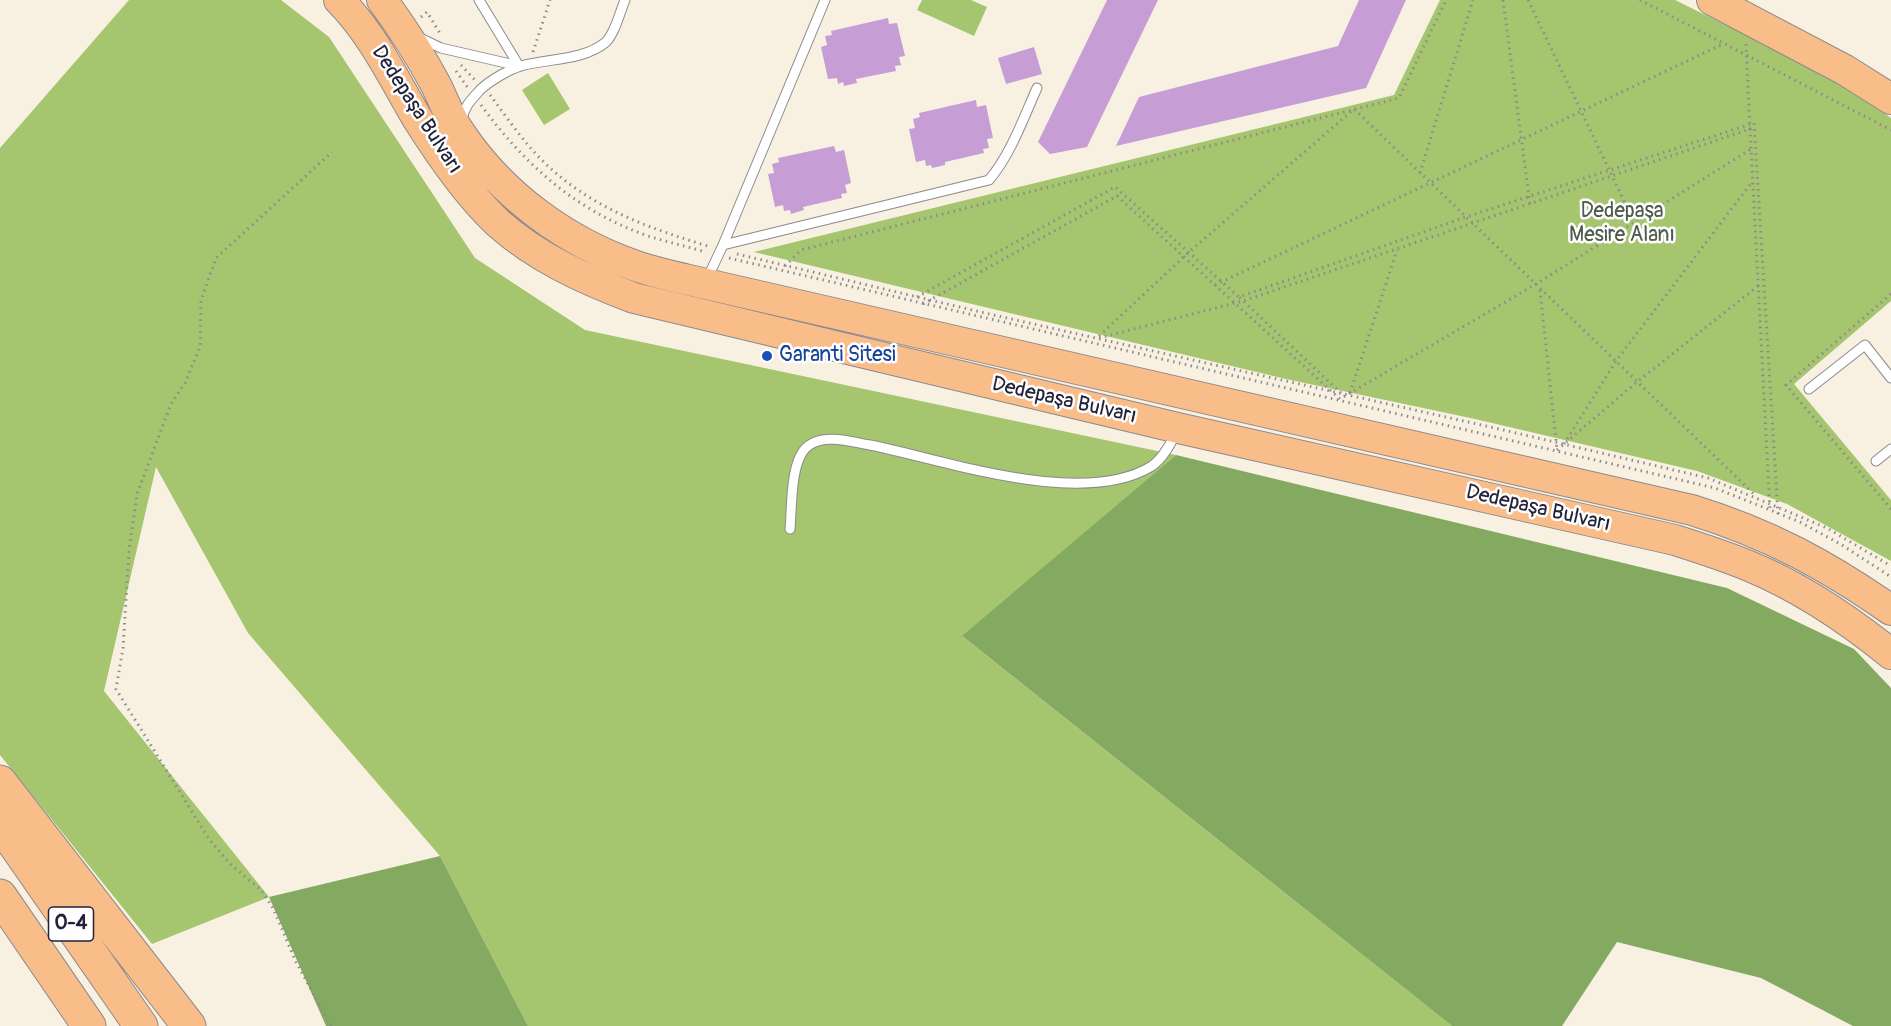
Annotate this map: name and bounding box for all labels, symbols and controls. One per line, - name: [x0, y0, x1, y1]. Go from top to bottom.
- street label: Dedepaşa Bulvarı: [365, 41, 467, 179]
- park label: Dedepaşa Mesire Alanı: [1569, 199, 1675, 249]
- place label: Garanti Sitesi: [779, 343, 896, 369]
- marker: Garanti Sitesi: [760, 349, 774, 363]
- street label: Dedepaşa Bulvarı: [989, 372, 1139, 430]
- street label: Dedepaşa Bulvarı: [1463, 480, 1613, 538]
- road number: O-4: [48, 907, 94, 941]

